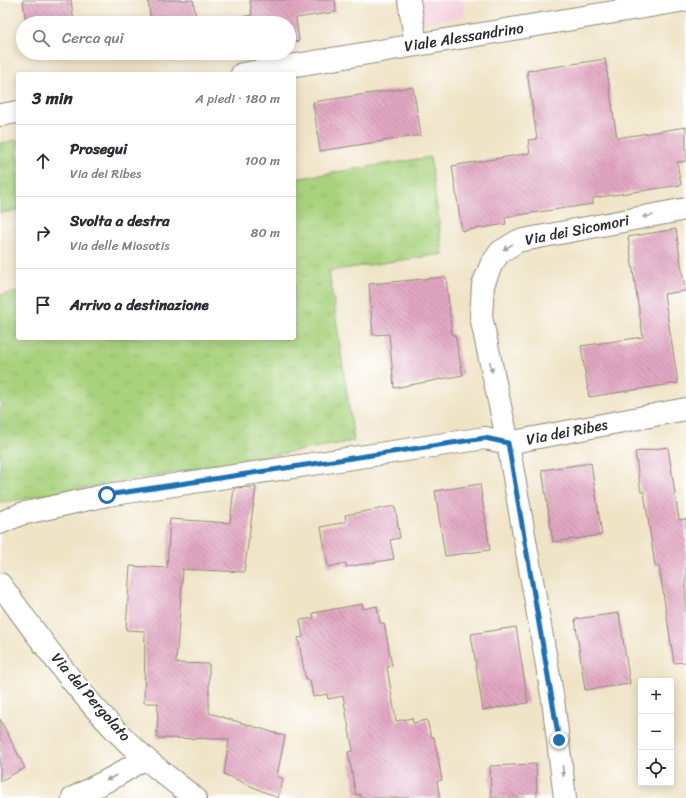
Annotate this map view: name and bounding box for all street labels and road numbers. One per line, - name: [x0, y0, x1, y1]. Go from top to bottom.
- street label: Viale Alessandrino: [403, 15, 526, 59]
- street label: Via dei Sicomori: [523, 207, 632, 253]
- street label: Via dei Ribes: [524, 411, 611, 453]
- street label: Via del Pergolato: [45, 646, 138, 748]

